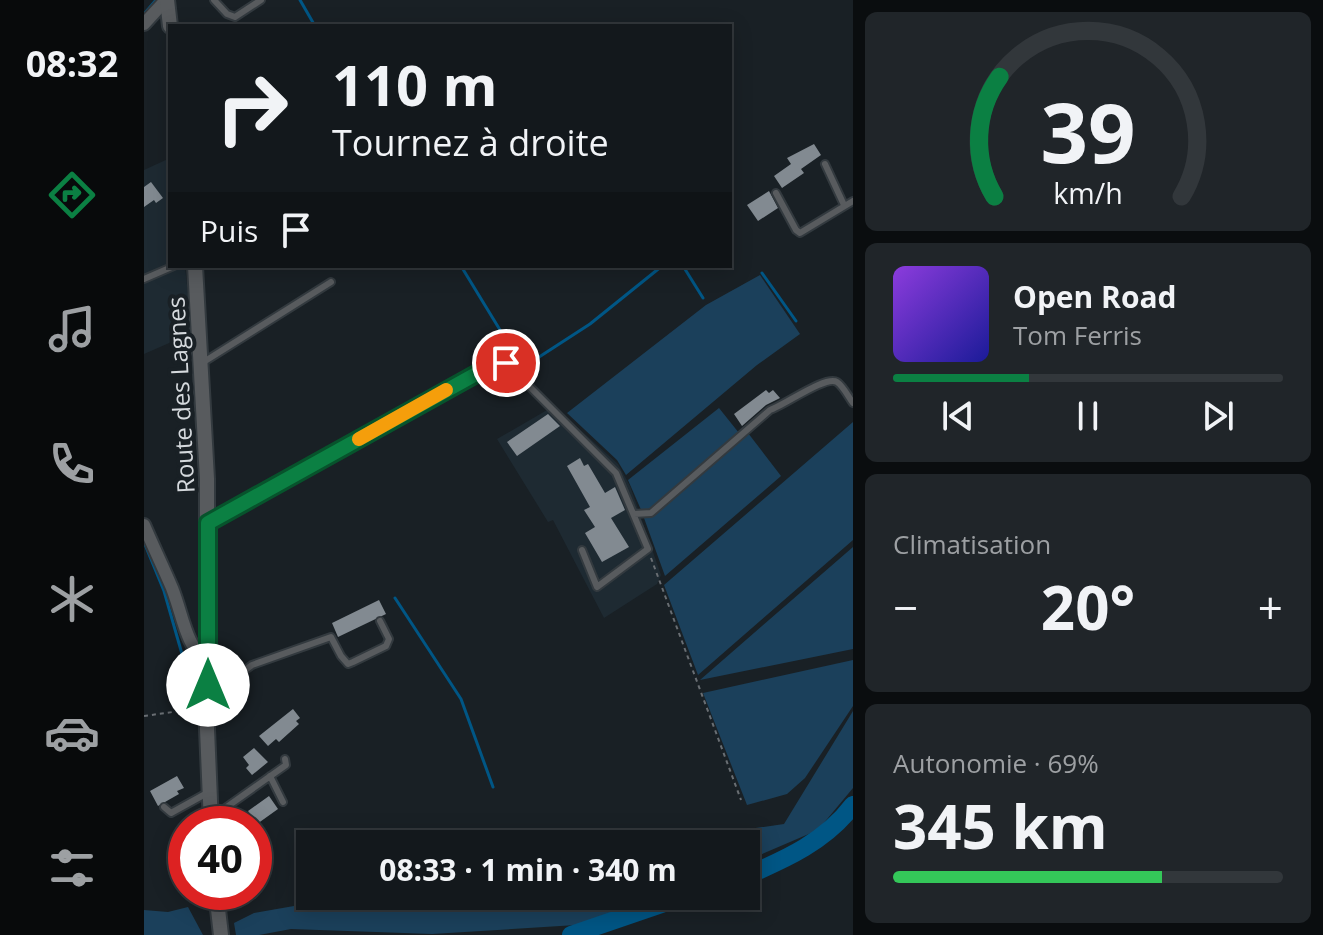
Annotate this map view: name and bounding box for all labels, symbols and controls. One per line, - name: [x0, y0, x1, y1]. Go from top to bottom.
- text: 08:32: [26, 39, 118, 88]
- text: 110 m: [332, 46, 498, 122]
- icon: right: [200, 56, 304, 160]
- text: 39: [1040, 74, 1136, 187]
- text: Tournez à droite: [332, 118, 609, 167]
- icon: directions: [44, 167, 100, 223]
- text: km/h: [1053, 174, 1123, 213]
- icon: arrive: [274, 208, 318, 252]
- text: Puis: [200, 210, 258, 251]
- text: Open Road: [1013, 276, 1177, 317]
- street label: Route des Lagnes: [158, 296, 202, 494]
- icon: music: [44, 301, 100, 357]
- text: Tom Ferris: [1013, 317, 1142, 353]
- pin: [472, 329, 540, 397]
- icon: arrive: [484, 341, 528, 385]
- icon: previous: [936, 394, 980, 438]
- icon: pause: [1066, 394, 1110, 438]
- icon: next: [1196, 394, 1240, 438]
- icon: phone: [44, 436, 100, 492]
- text: Climatisation: [893, 526, 1051, 562]
- text: 20°: [1041, 566, 1135, 648]
- icon: climate: [44, 571, 100, 627]
- text: −: [893, 577, 918, 637]
- text: +: [1258, 577, 1283, 637]
- position arrow: [166, 643, 250, 727]
- icon: car: [44, 705, 100, 761]
- text: Autonomie · 69%: [893, 745, 1099, 781]
- text: 345 km: [893, 785, 1108, 867]
- speed limit sign: 40: [168, 806, 272, 910]
- icon: filters: [44, 840, 100, 896]
- text: 08:33 · 1 min · 340 m: [379, 849, 677, 890]

